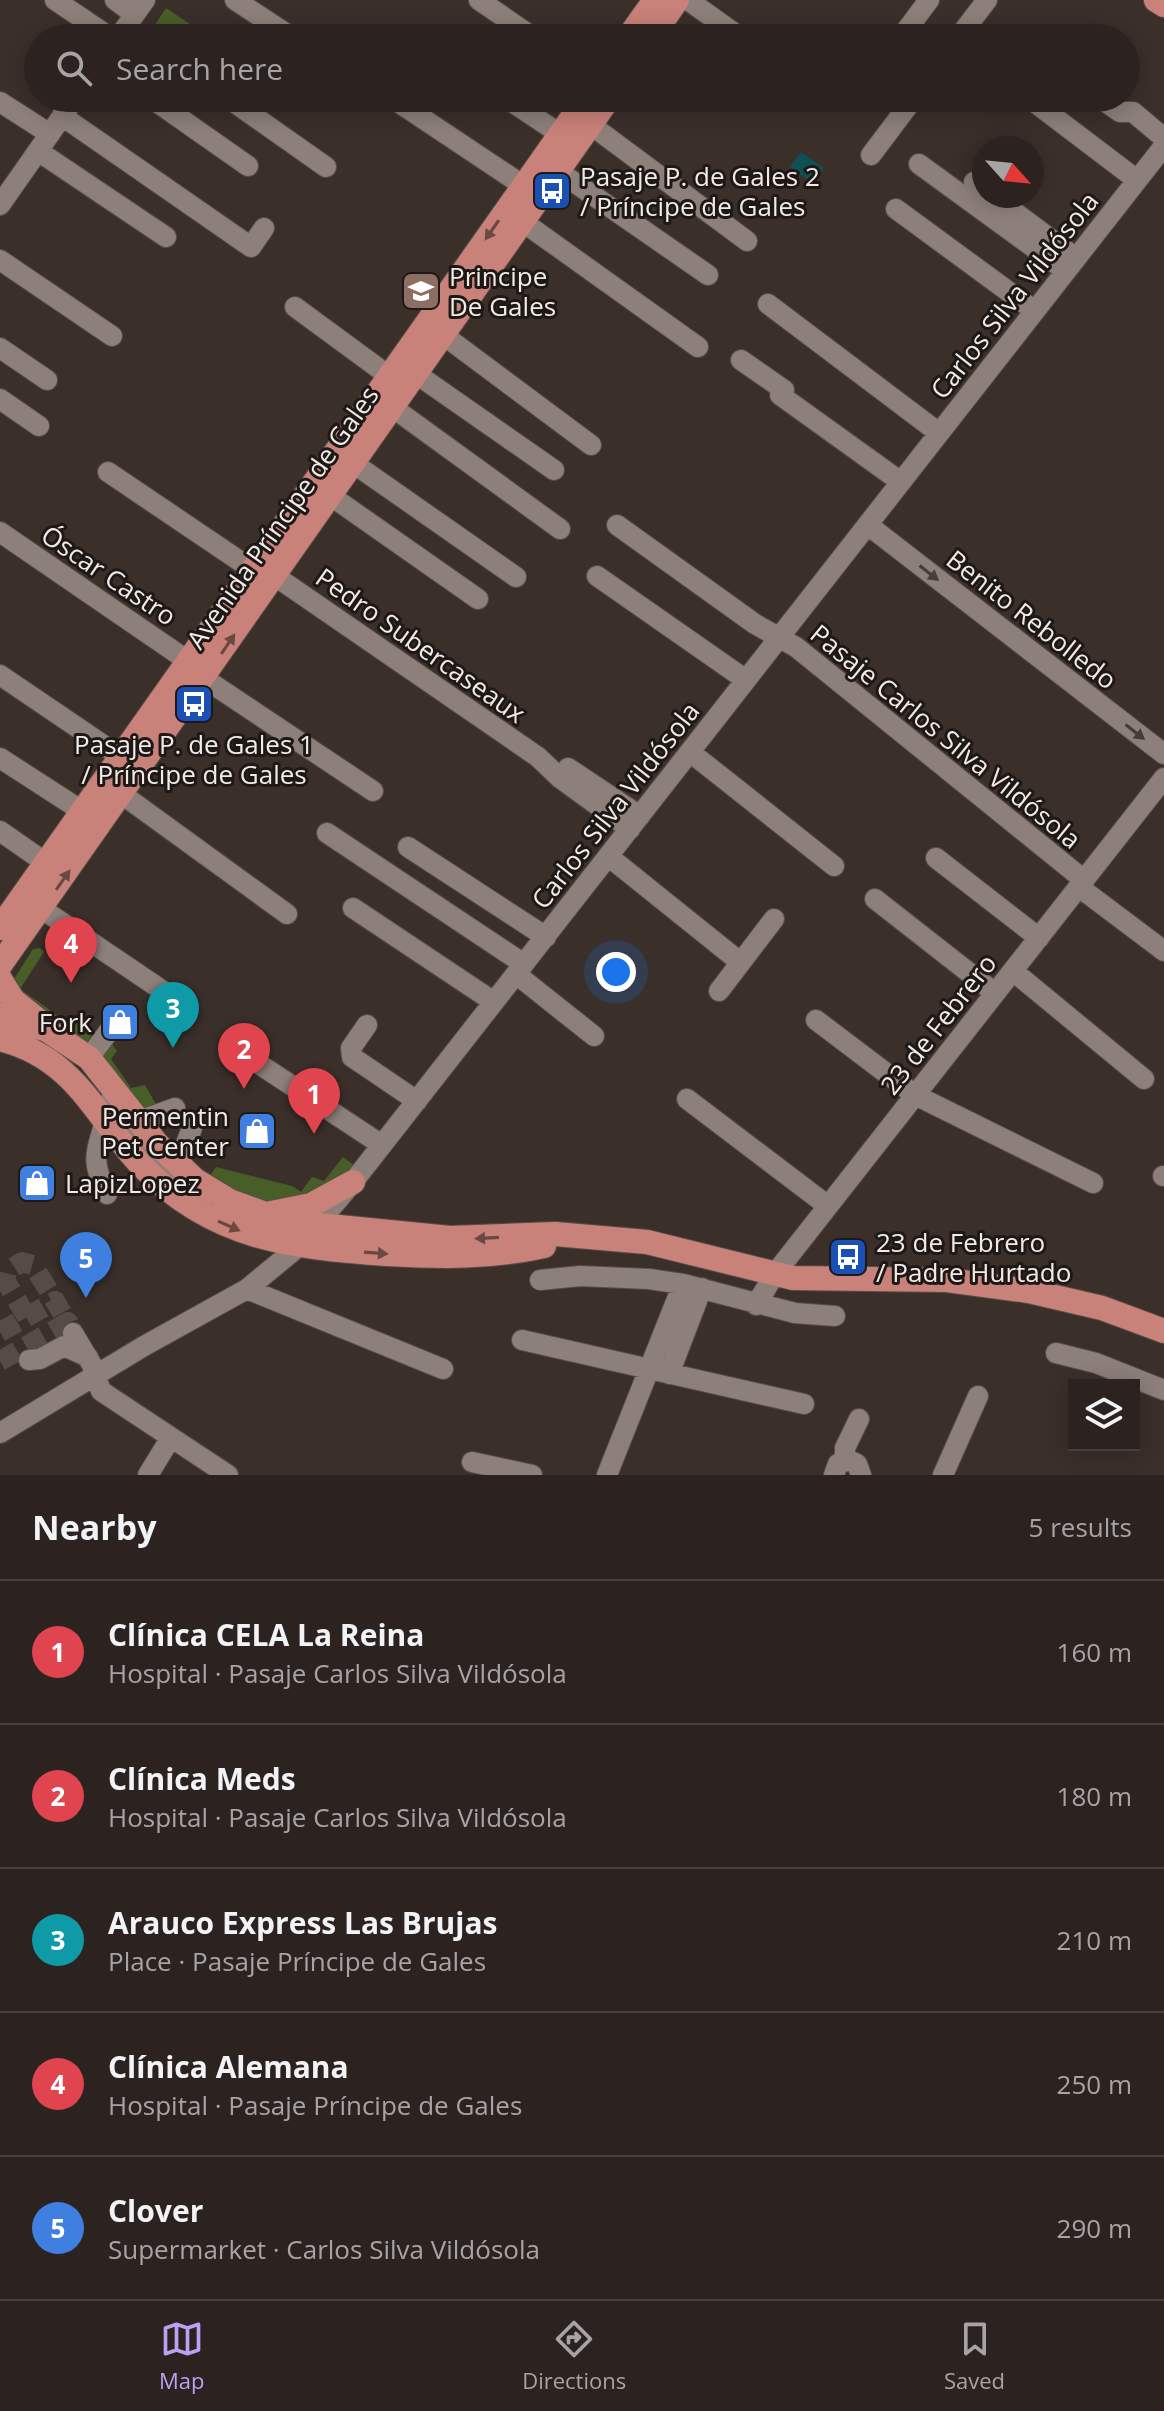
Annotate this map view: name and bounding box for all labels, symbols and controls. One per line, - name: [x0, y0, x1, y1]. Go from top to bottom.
- search box: [24, 24, 1140, 112]
- icon: search: [52, 46, 96, 90]
- text: Search here: [116, 48, 283, 89]
- north arrow: [972, 136, 1044, 208]
- place label: Pasaje P. de Gales 2 / Príncipe de Gales: [580, 158, 820, 224]
- bus stop icon: Pasaje P. de Gales 2 / Príncipe de Gales: [531, 170, 573, 212]
- street label: Carlos Silva Vildósola: [922, 184, 1106, 406]
- one-way arrow: [485, 220, 501, 241]
- place label: Principe De Gales: [449, 258, 556, 324]
- school or university icon: Principe De Gales: [400, 270, 442, 312]
- street label: Avenida Príncipe de Gales: [178, 379, 386, 655]
- street label: Óscar Castro: [34, 517, 184, 633]
- street label: Benito Rebolledo: [939, 541, 1125, 697]
- street label: Pedro Subercaseaux: [309, 559, 533, 731]
- one-way arrow: [919, 564, 939, 580]
- street label: Pasaje Carlos Silva Vildósola: [803, 616, 1089, 856]
- one-way arrow: [220, 634, 235, 655]
- bus stop icon: Pasaje P. de Gales 1 / Príncipe de Gales: [173, 683, 215, 725]
- street label: Carlos Silva Vildósola: [523, 694, 707, 916]
- one-way arrow: [1125, 723, 1145, 739]
- place label: Pasaje P. de Gales 1 / Príncipe de Gales: [74, 726, 314, 792]
- one-way arrow: [55, 869, 71, 891]
- pin: 4: [45, 917, 97, 983]
- street label: 23 de Febrero: [872, 946, 1004, 1102]
- your location: [596, 952, 636, 992]
- pin: 3: [147, 982, 199, 1048]
- shop icon: Fork: [99, 1001, 141, 1043]
- place label: Fork: [39, 1004, 92, 1040]
- pin: 2: [218, 1023, 270, 1089]
- pin: 1: [288, 1068, 340, 1134]
- place label: Permentin Pet Center: [101, 1098, 229, 1164]
- shop icon: Permentin Pet Center: [236, 1110, 278, 1152]
- shop icon: LapizLopez: [16, 1162, 58, 1204]
- place label: LapizLopez: [65, 1165, 200, 1201]
- one-way arrow: [217, 1220, 241, 1233]
- place label: 23 de Febrero / Padre Hurtado: [876, 1224, 1071, 1290]
- one-way arrow: [474, 1231, 499, 1244]
- pin: 5: [60, 1232, 112, 1298]
- bus stop icon: 23 de Febrero / Padre Hurtado: [827, 1236, 869, 1278]
- one-way arrow: [364, 1247, 389, 1260]
- map controls: [1068, 1379, 1140, 1451]
- button: layers: [1068, 1379, 1140, 1451]
- text: Nearby: [32, 1504, 157, 1550]
- text: 5 results: [1029, 1509, 1132, 1545]
- text: Clínica CELA La Reina: [108, 1614, 424, 1655]
- text: 1: [51, 1634, 65, 1670]
- text: 160 m: [1057, 1634, 1132, 1670]
- text: Hospital · Pasaje Carlos Silva Vildósola: [108, 1655, 567, 1691]
- text: Clínica Meds: [108, 1758, 296, 1799]
- text: 2: [51, 1778, 65, 1814]
- text: 180 m: [1057, 1778, 1132, 1814]
- text: Hospital · Pasaje Carlos Silva Vildósola: [108, 1799, 567, 1835]
- text: Arauco Express Las Brujas: [108, 1902, 498, 1943]
- text: 3: [51, 1922, 65, 1958]
- text: 210 m: [1057, 1922, 1132, 1958]
- text: Place · Pasaje Príncipe de Gales: [108, 1943, 486, 1979]
- text: Clínica Alemana: [108, 2046, 349, 2087]
- text: 4: [51, 2066, 65, 2102]
- text: 250 m: [1057, 2066, 1132, 2102]
- text: Hospital · Pasaje Príncipe de Gales: [108, 2087, 522, 2123]
- text: Clover: [108, 2190, 203, 2231]
- text: 5: [51, 2210, 65, 2246]
- text: 290 m: [1057, 2210, 1132, 2246]
- text: Supermarket · Carlos Silva Vildósola: [108, 2231, 540, 2267]
- tab: Map: [159, 2317, 204, 2395]
- tab: Directions: [522, 2317, 626, 2395]
- tab: Saved: [944, 2317, 1005, 2395]

